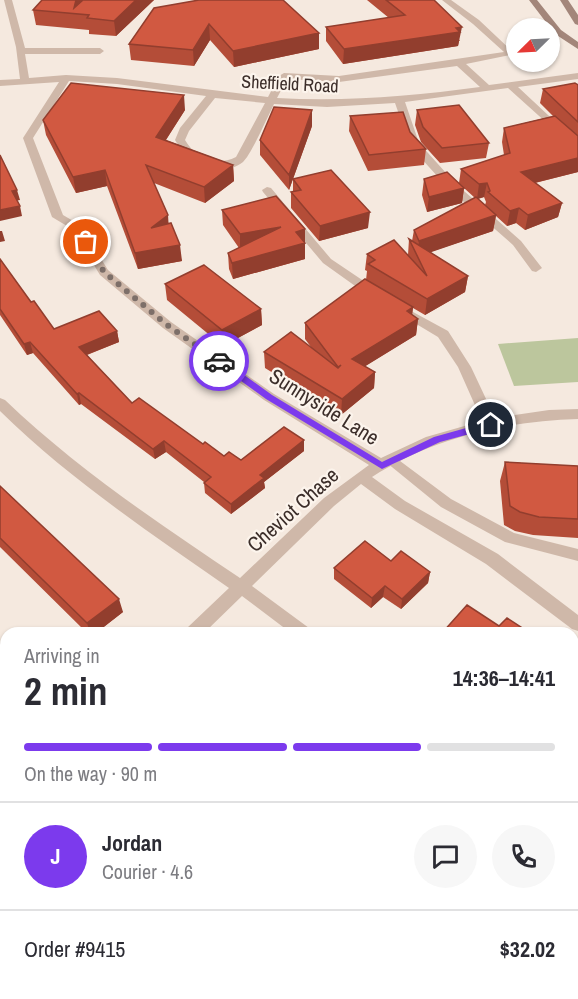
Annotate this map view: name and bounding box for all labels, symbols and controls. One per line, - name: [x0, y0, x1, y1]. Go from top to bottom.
- north arrow: [506, 18, 560, 72]
- map controls: [506, 18, 560, 72]
- street label: Sheffield Road: [241, 68, 339, 99]
- pin: [60, 216, 111, 267]
- icon: bag: [69, 225, 102, 258]
- courier: [189, 331, 249, 391]
- icon: car: [203, 345, 236, 378]
- street label: Sunnyside Lane: [264, 361, 385, 452]
- pin: [465, 399, 516, 450]
- icon: home: [474, 408, 507, 441]
- street label: Cheviot Chase: [241, 461, 345, 559]
- text: Arriving in: [24, 642, 100, 669]
- text: 14:36–14:41: [453, 663, 555, 693]
- text: 2 min: [24, 665, 108, 717]
- text: On the way · 90 m: [24, 760, 157, 787]
- button: chat: [414, 825, 477, 888]
- button: phone: [492, 825, 555, 888]
- text: Jordan: [102, 828, 162, 858]
- text: J: [50, 841, 61, 871]
- text: Courier · 4.6: [102, 858, 193, 885]
- text: Order #9415: [24, 934, 125, 964]
- text: $32.02: [500, 934, 555, 964]

